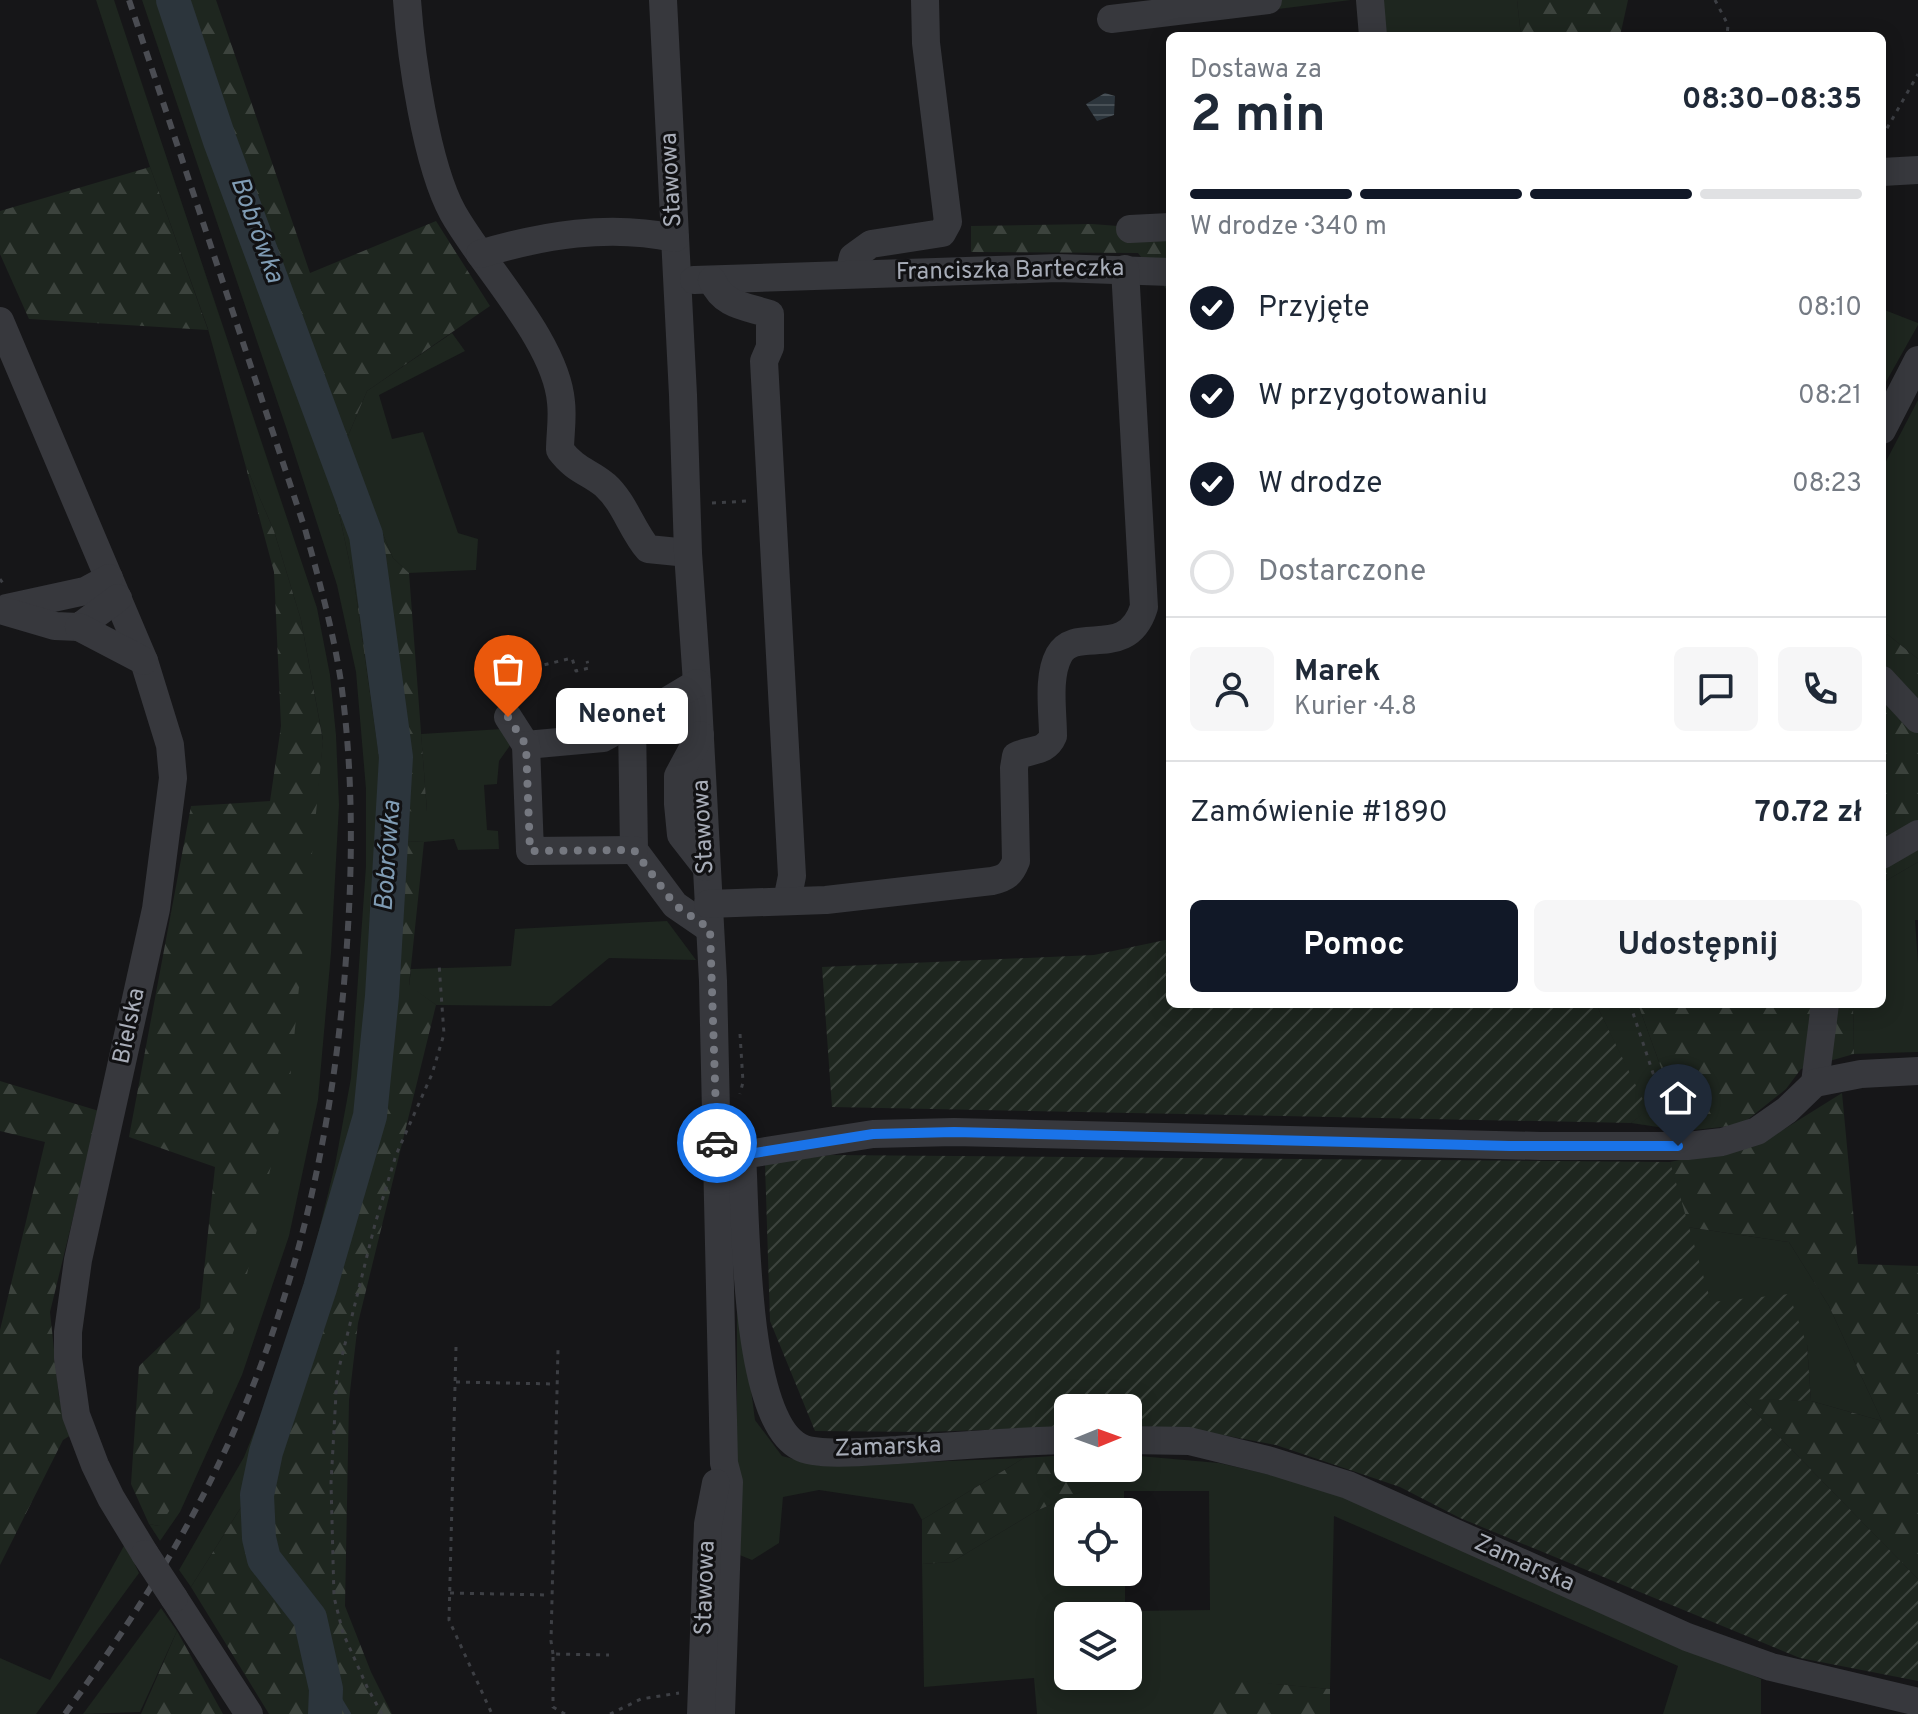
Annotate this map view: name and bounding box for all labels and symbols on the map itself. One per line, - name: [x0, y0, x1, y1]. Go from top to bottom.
- street label: Stawowa: [655, 132, 689, 228]
- water label: Bobrówka: [222, 172, 291, 288]
- street label: Franciszka Barteczka: [896, 254, 1124, 288]
- pin: [474, 635, 542, 717]
- callout: Neonet: [556, 689, 688, 745]
- street label: Stawowa: [687, 779, 721, 875]
- water label: Bobrówka: [369, 799, 409, 912]
- street label: Bielska: [107, 985, 153, 1067]
- pin: [1644, 1064, 1712, 1146]
- courier: [677, 1103, 757, 1183]
- north arrow: [1054, 1394, 1142, 1482]
- street label: Zamarska: [834, 1431, 942, 1465]
- street label: Zamarska: [1469, 1529, 1579, 1599]
- street label: Stawowa: [689, 1540, 723, 1636]

